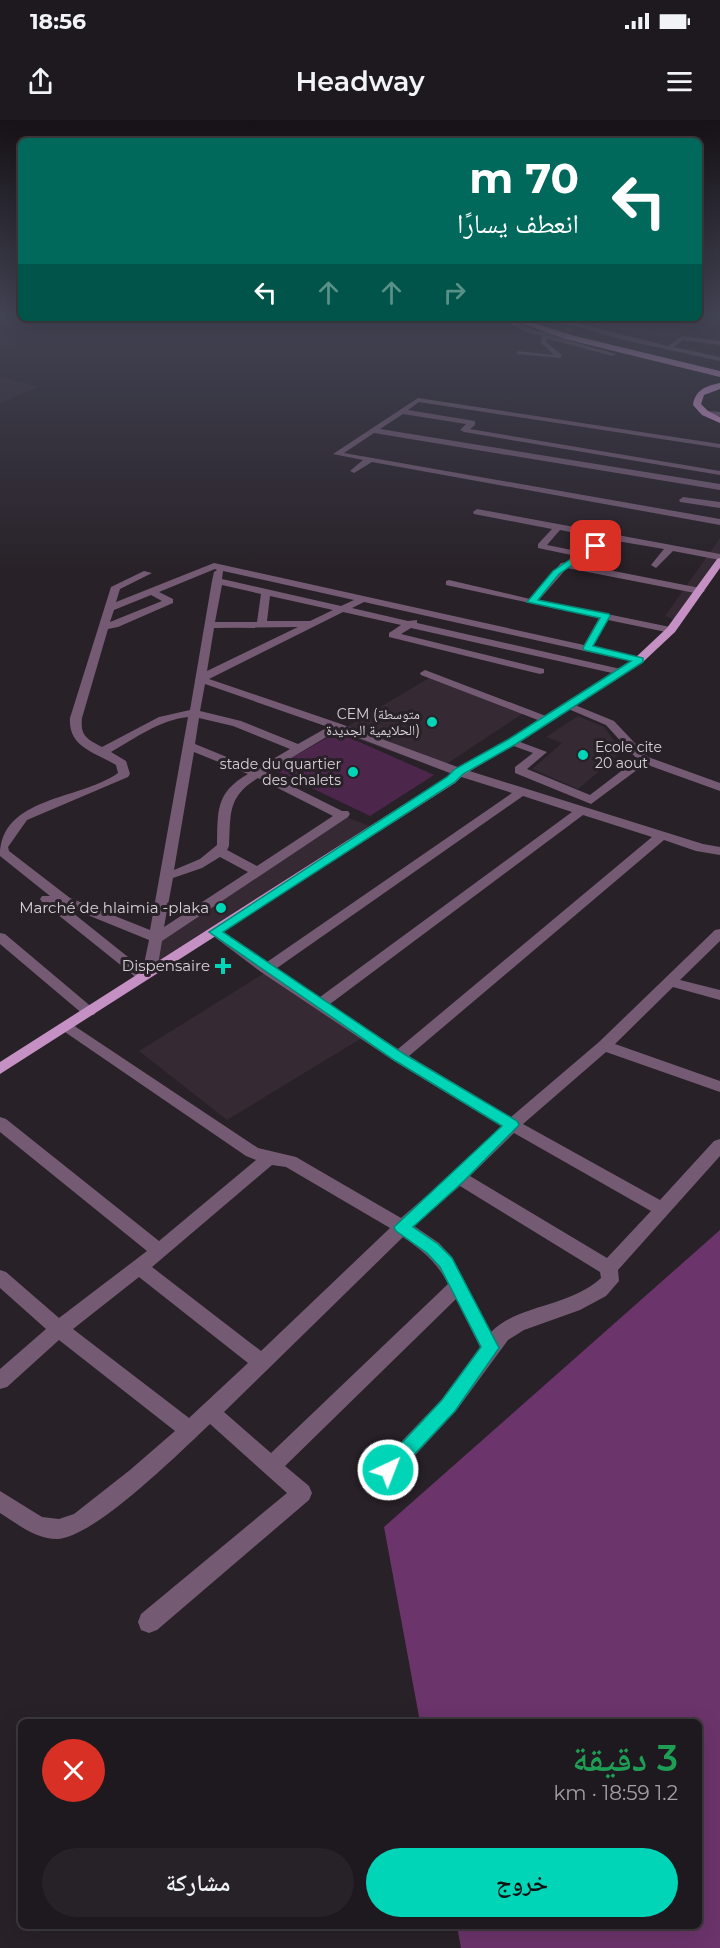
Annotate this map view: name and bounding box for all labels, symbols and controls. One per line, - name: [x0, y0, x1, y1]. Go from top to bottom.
- text: 18:56: [30, 8, 86, 35]
- icon: share: [24, 65, 57, 98]
- text: Headway: [295, 65, 425, 98]
- icon: menu: [663, 65, 696, 98]
- text: 70 m: [469, 152, 579, 204]
- icon: left: [600, 162, 678, 240]
- text: انعطف يسارًا: [457, 207, 579, 240]
- icon: left: [249, 276, 282, 309]
- icon: ahead: [312, 276, 345, 309]
- icon: ahead: [375, 276, 408, 309]
- icon: right: [438, 276, 471, 309]
- pin: [570, 520, 621, 571]
- icon: arrive: [579, 529, 612, 562]
- place label: CEM (متوسطة الحلايمية الجديدة): [326, 705, 420, 739]
- marker: CEM (متوسطة الحلايمية الجديدة): [425, 715, 439, 729]
- place label: Ecole cite 20 aout: [595, 738, 662, 772]
- marker: Ecole cite 20 aout: [576, 748, 590, 762]
- place label: stade du quartier des chalets: [220, 755, 341, 789]
- marker: stade du quartier des chalets: [346, 765, 360, 779]
- place label: Marché de hlaimia -plaka: [19, 898, 209, 917]
- marker: Marché de hlaimia -plaka: [214, 901, 228, 915]
- place label: Dispensaire: [122, 956, 210, 975]
- marker: Dispensaire: [214, 957, 232, 975]
- position arrow: [356, 1438, 420, 1502]
- text: 3 دقيقة: [572, 1736, 678, 1780]
- button: close: [42, 1739, 105, 1802]
- text: 1.2 km · 18:59: [553, 1781, 678, 1805]
- button: مشاركة: [42, 1848, 354, 1917]
- button: خروج: [366, 1848, 678, 1917]

